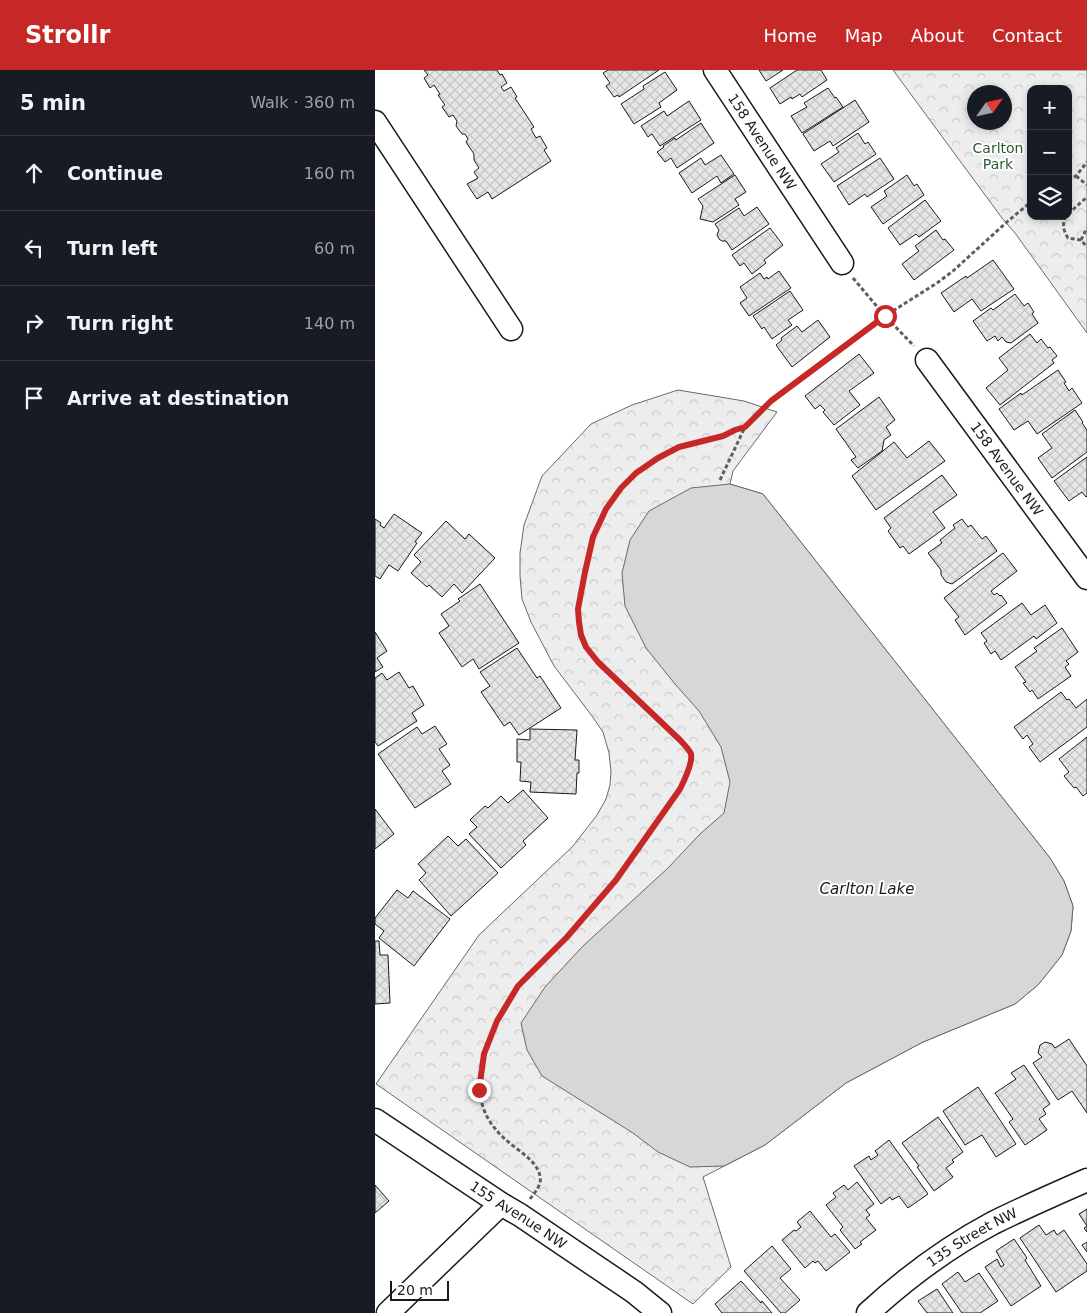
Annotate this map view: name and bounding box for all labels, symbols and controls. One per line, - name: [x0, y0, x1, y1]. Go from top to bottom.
- text: Strollr: [25, 21, 110, 49]
- text: Home: [764, 25, 817, 46]
- text: Map: [845, 25, 883, 46]
- text: About: [911, 25, 964, 46]
- text: Contact: [992, 25, 1062, 46]
- north arrow: [967, 85, 1012, 130]
- map controls: [1027, 85, 1072, 220]
- button: +: [1027, 85, 1072, 130]
- text: 5 min: [20, 91, 86, 115]
- street label: 158 Avenue NW: [725, 91, 800, 193]
- text: Walk · 360 m: [250, 93, 355, 112]
- button: −: [1027, 130, 1072, 175]
- park label: Carlton Park: [973, 140, 1023, 172]
- icon: ahead: [20, 159, 48, 187]
- text: Continue: [67, 162, 163, 184]
- text: 160 m: [304, 164, 355, 183]
- button: layers: [1027, 175, 1072, 220]
- icon: left: [20, 234, 48, 262]
- text: Turn left: [67, 237, 158, 259]
- text: 60 m: [314, 239, 355, 258]
- route start: [874, 305, 897, 328]
- icon: right: [20, 309, 48, 337]
- text: Turn right: [67, 312, 173, 334]
- text: 140 m: [304, 314, 355, 333]
- icon: arrive: [20, 384, 48, 412]
- text: Arrive at destination: [67, 387, 289, 409]
- street label: 158 Avenue NW: [967, 419, 1047, 519]
- water label: Carlton Lake: [820, 880, 914, 898]
- route end: [468, 1079, 491, 1102]
- street label: 155 Avenue NW: [467, 1178, 570, 1252]
- street label: 135 Street NW: [923, 1204, 1020, 1270]
- scale bar: [390, 1278, 449, 1301]
- text: 20 m: [397, 1282, 433, 1298]

